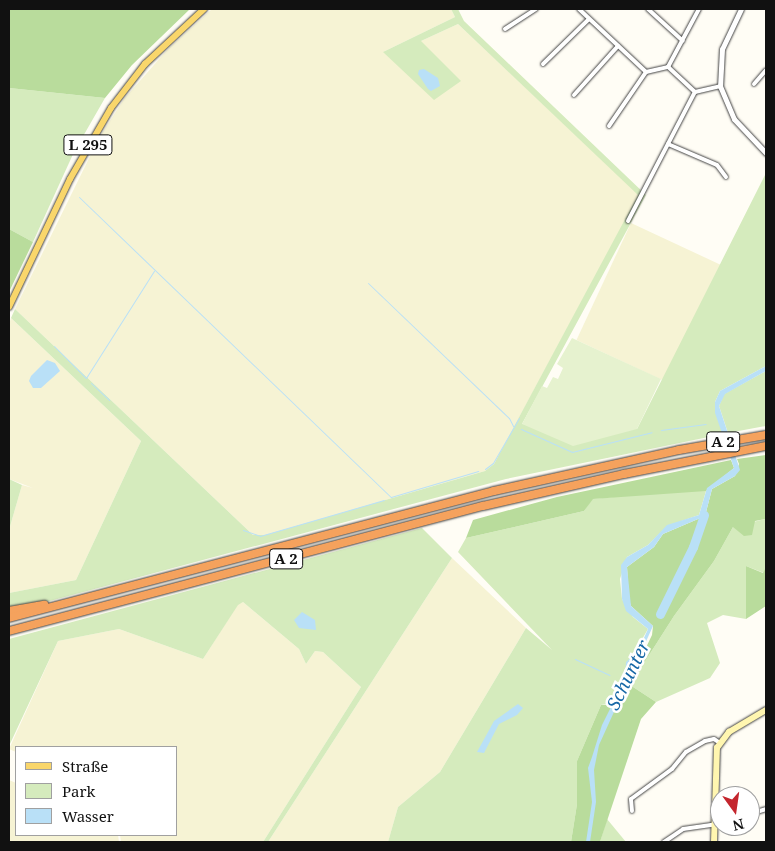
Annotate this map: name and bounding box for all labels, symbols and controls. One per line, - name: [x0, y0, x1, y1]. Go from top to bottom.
- road number: L 295: [63, 132, 113, 158]
- road number: A 2: [706, 430, 740, 454]
- road number: A 2: [268, 546, 304, 572]
- water label: Schunter: [602, 637, 654, 713]
- legend: [15, 746, 178, 836]
- text: Straße: [62, 756, 108, 776]
- text: Park: [62, 781, 95, 801]
- north arrow: [710, 786, 760, 836]
- text: Wasser: [62, 806, 114, 826]
- text: N: [731, 815, 746, 836]

